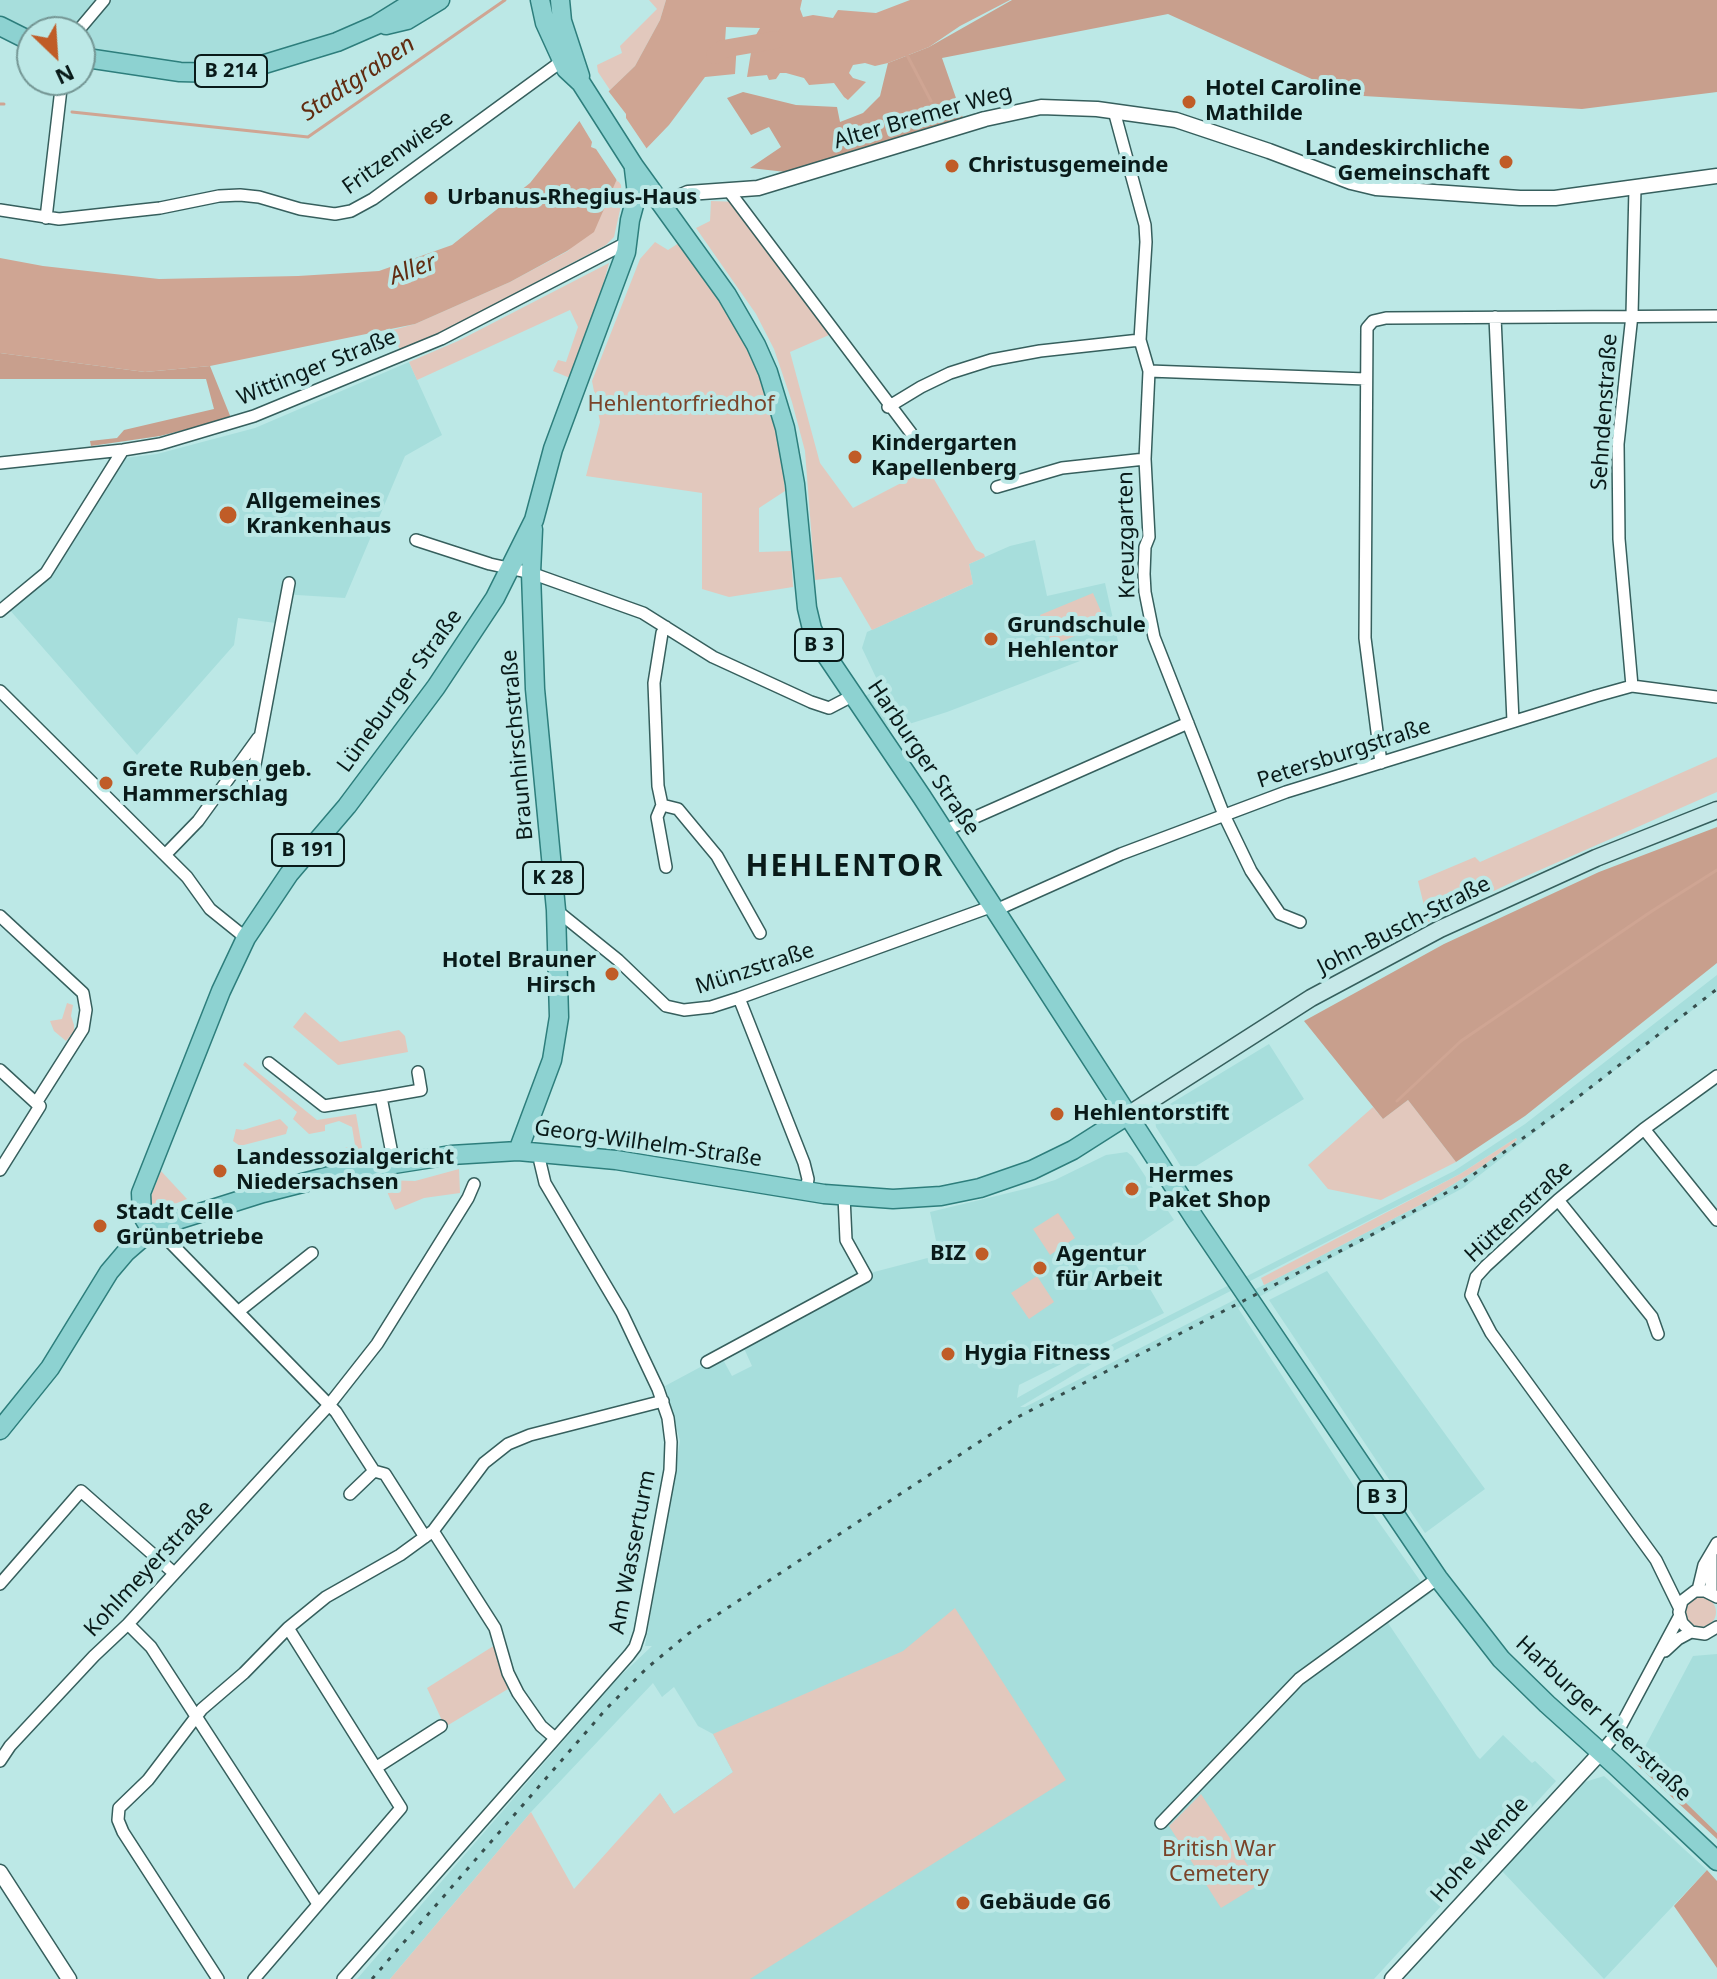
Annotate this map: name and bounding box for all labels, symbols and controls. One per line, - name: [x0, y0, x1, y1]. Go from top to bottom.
- north arrow: [16, 16, 96, 96]
- water label: Stadtgraben: [295, 30, 421, 128]
- road number: B 214: [195, 55, 267, 87]
- text: N: [51, 59, 80, 93]
- place label: Hotel Caroline Mathilde: [1205, 76, 1362, 128]
- street label: Alter Bremer Weg: [831, 79, 1015, 155]
- marker: Hotel Caroline Mathilde: [1180, 93, 1198, 111]
- street label: Fritzenwiese: [338, 105, 458, 201]
- place label: Landeskirchliche Gemeinschaft: [1305, 136, 1490, 188]
- place label: Christusgemeinde: [968, 153, 1168, 179]
- marker: Landeskirchliche Gemeinschaft: [1497, 153, 1515, 171]
- marker: Christusgemeinde: [943, 157, 961, 175]
- place label: Urbanus-Rhegius-Haus: [447, 185, 697, 211]
- marker: Urbanus-Rhegius-Haus: [422, 189, 440, 207]
- water label: Aller: [386, 248, 440, 292]
- street label: Wittinger Straße: [234, 324, 400, 412]
- street label: Sehndenstraße: [1586, 333, 1624, 491]
- park label: Hehlentorfriedhof: [587, 392, 775, 418]
- place label: Kindergarten Kapellenberg: [871, 431, 1017, 482]
- marker: Kindergarten Kapellenberg: [846, 448, 864, 466]
- street label: Kreuzgarten: [1113, 471, 1141, 599]
- place label: Allgemeines Krankenhaus: [246, 489, 391, 540]
- marker: Allgemeines Krankenhaus: [217, 504, 239, 526]
- street label: Lüneburger Straße: [332, 604, 468, 778]
- place label: Grundschule Hehlentor: [1007, 613, 1146, 664]
- road number: B 3: [795, 629, 843, 661]
- marker: Grundschule Hehlentor: [982, 630, 1000, 648]
- street label: Braunhirschstraße: [497, 649, 539, 841]
- street label: Harburger Straße: [861, 675, 985, 841]
- street label: Petersburgstraße: [1254, 713, 1434, 795]
- place label: Grete Ruben geb. Hammerschlag: [122, 757, 312, 808]
- marker: Grete Ruben geb. Hammerschlag: [97, 774, 115, 792]
- road number: B 191: [272, 834, 344, 866]
- district label: HEHLENTOR: [746, 849, 944, 885]
- road number: K 28: [523, 862, 583, 894]
- street label: John-Busch-Straße: [1313, 871, 1495, 981]
- street label: Münzstraße: [692, 937, 818, 1001]
- place label: Hotel Brauner Hirsch: [442, 948, 596, 1000]
- marker: Hotel Brauner Hirsch: [603, 965, 621, 983]
- place label: Hehlentorstift: [1073, 1101, 1230, 1127]
- marker: Hehlentorstift: [1048, 1105, 1066, 1123]
- street label: Georg-Wilhelm-Straße: [532, 1115, 764, 1173]
- place label: Landessozialgericht Niedersachsen: [236, 1145, 454, 1196]
- street label: Hüttenstraße: [1460, 1155, 1578, 1269]
- marker: Landessozialgericht Niedersachsen: [211, 1162, 229, 1180]
- place label: Hermes Paket Shop: [1148, 1163, 1271, 1214]
- marker: Hermes Paket Shop: [1123, 1180, 1141, 1198]
- place label: Stadt Celle Grünbetriebe: [116, 1200, 264, 1252]
- marker: Stadt Celle Grünbetriebe: [91, 1217, 109, 1235]
- place label: BIZ: [930, 1241, 966, 1267]
- place label: Agentur für Arbeit: [1056, 1242, 1163, 1294]
- marker: BIZ: [973, 1245, 991, 1263]
- marker: Agentur für Arbeit: [1031, 1259, 1049, 1277]
- place label: Hygia Fitness: [964, 1341, 1110, 1367]
- marker: Hygia Fitness: [939, 1345, 957, 1363]
- street label: Am Wasserturm: [604, 1468, 662, 1636]
- road number: B 3: [1358, 1481, 1406, 1513]
- street label: Kohlmeyerstraße: [79, 1495, 219, 1643]
- street label: Harburger Heerstraße: [1510, 1631, 1696, 1807]
- street label: Hohe Wende: [1426, 1792, 1534, 1908]
- park label: British War Cemetery: [1162, 1837, 1276, 1888]
- place label: Gebäude G6: [979, 1890, 1111, 1916]
- marker: Gebäude G6: [954, 1894, 972, 1912]

